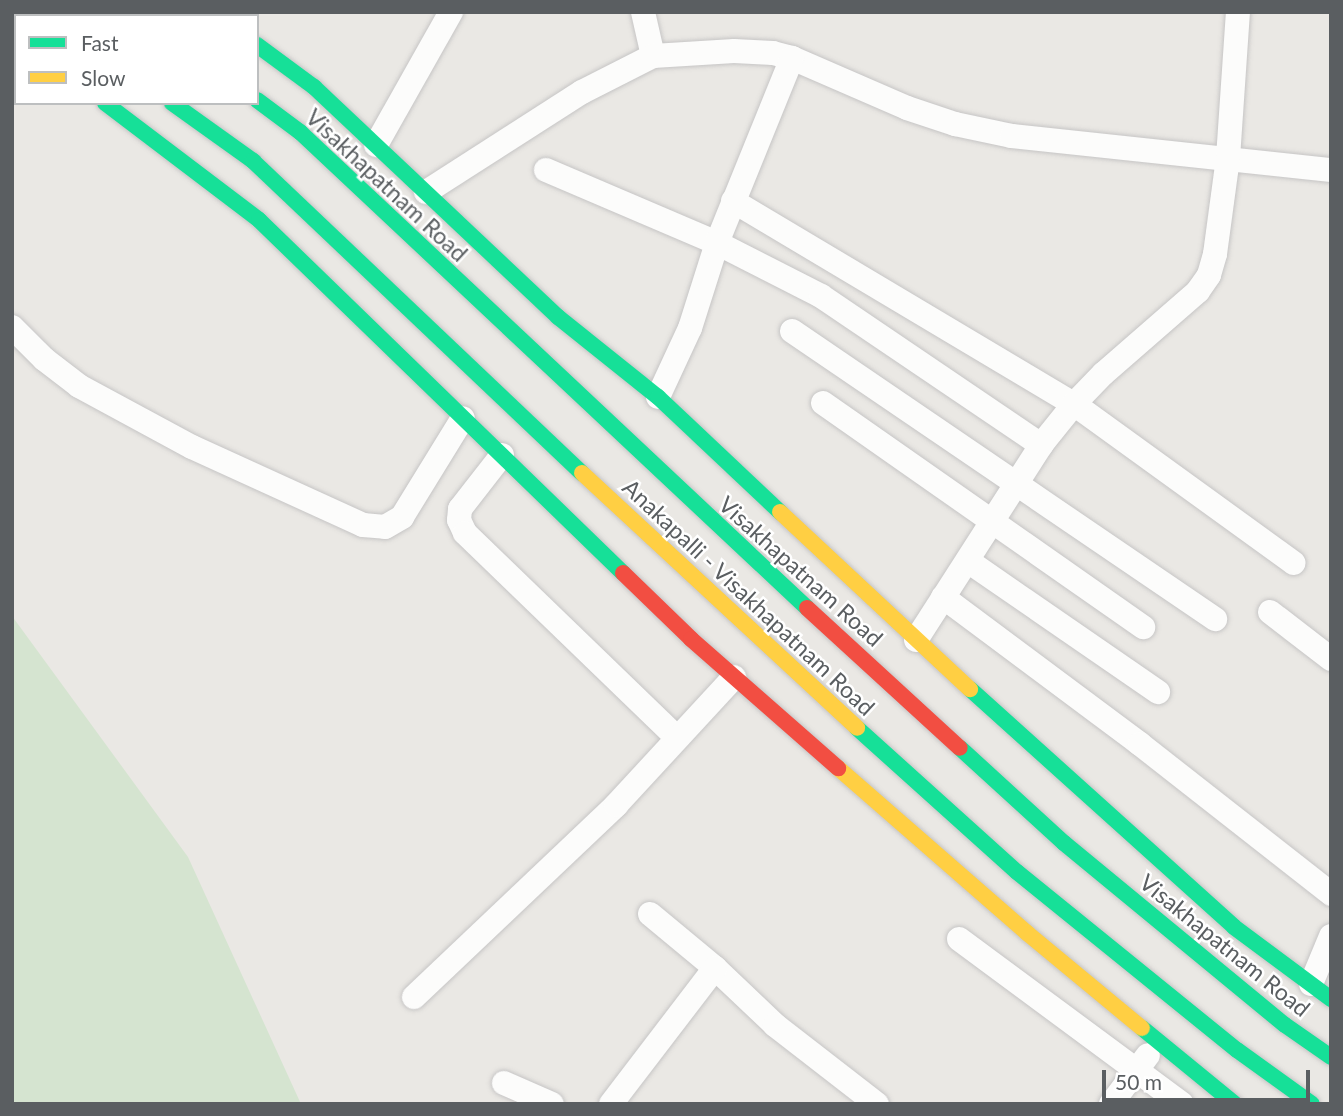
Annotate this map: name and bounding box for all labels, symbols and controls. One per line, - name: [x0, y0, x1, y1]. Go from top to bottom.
- legend: [14, 14, 259, 105]
- text: Fast: [81, 30, 118, 55]
- text: Slow: [81, 65, 125, 90]
- street label: Visakhapatnam Road: [300, 103, 474, 267]
- street label: Anakapalli - Visakhapatnam Road: [617, 473, 881, 721]
- street label: Visakhapatnam Road: [713, 490, 889, 652]
- street label: Visakhapatnam Road: [1134, 868, 1316, 1022]
- scale bar: [1105, 1056, 1313, 1100]
- text: 50 m: [1115, 1069, 1162, 1094]

